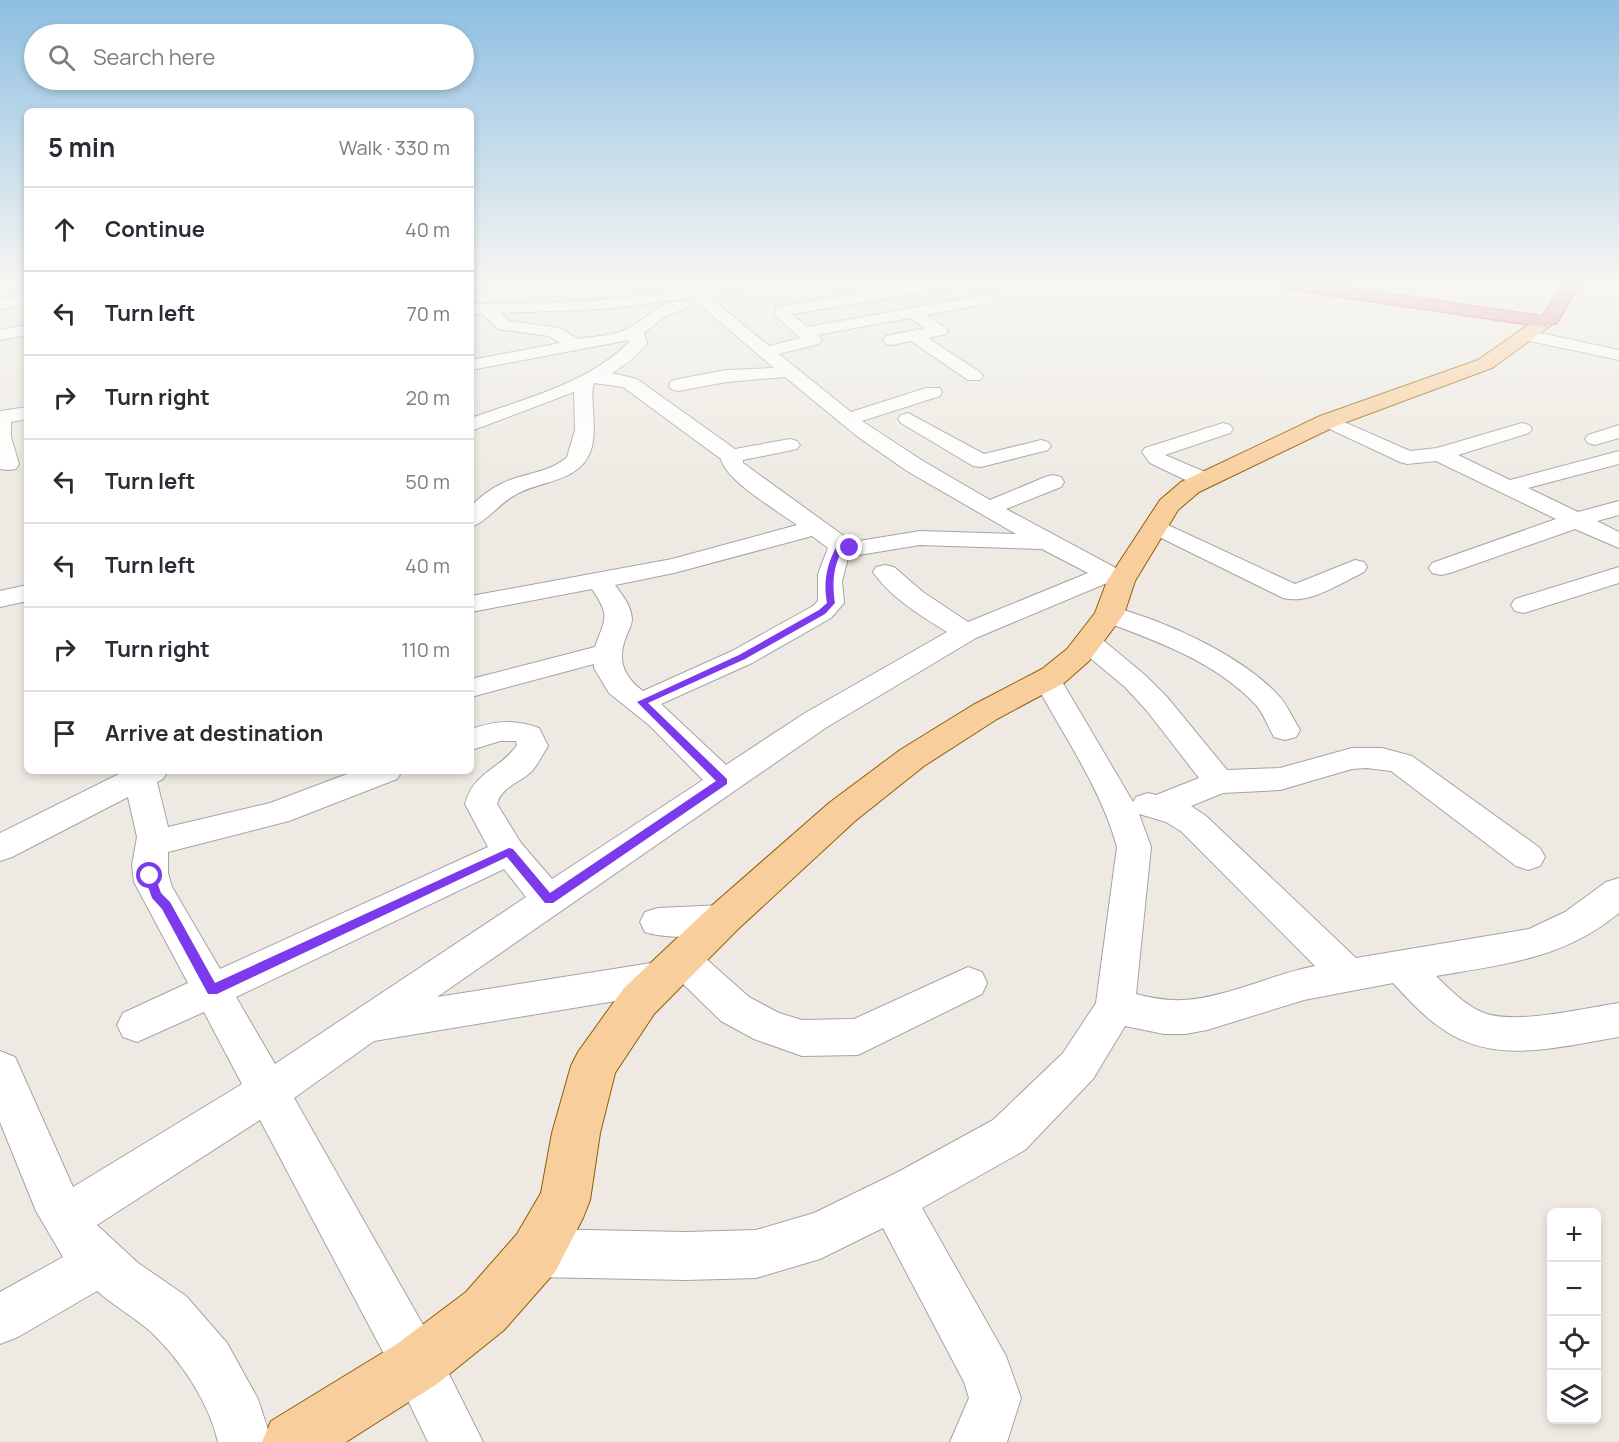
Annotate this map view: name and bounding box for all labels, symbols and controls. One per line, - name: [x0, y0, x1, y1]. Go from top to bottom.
- search box: [24, 24, 474, 90]
- icon: search: [45, 41, 78, 74]
- text: Search here: [93, 42, 215, 72]
- text: 5 min: [48, 129, 115, 165]
- text: Walk · 330 m: [339, 134, 450, 161]
- icon: ahead: [48, 213, 81, 246]
- text: Continue: [105, 214, 205, 244]
- text: 40 m: [405, 216, 450, 243]
- icon: left: [48, 297, 81, 330]
- text: Turn left: [105, 298, 195, 328]
- text: 70 m: [407, 300, 450, 327]
- icon: right: [48, 381, 81, 414]
- text: Turn right: [105, 382, 210, 412]
- text: 20 m: [405, 384, 450, 411]
- icon: left: [48, 465, 81, 498]
- text: Turn left: [105, 466, 195, 496]
- text: 50 m: [405, 468, 450, 495]
- route end: [836, 534, 862, 560]
- icon: left: [48, 549, 81, 582]
- text: Turn left: [105, 550, 195, 580]
- text: 40 m: [405, 552, 450, 579]
- icon: right: [48, 633, 81, 666]
- text: Turn right: [105, 634, 210, 664]
- text: 110 m: [401, 636, 450, 663]
- icon: arrive: [48, 717, 81, 750]
- text: Arrive at destination: [105, 718, 323, 748]
- route start: [136, 862, 162, 888]
- map controls: [1547, 1208, 1601, 1424]
- button: +: [1547, 1208, 1601, 1262]
- button: −: [1547, 1262, 1601, 1316]
- button: locate: [1547, 1316, 1601, 1370]
- button: layers: [1547, 1370, 1601, 1424]

